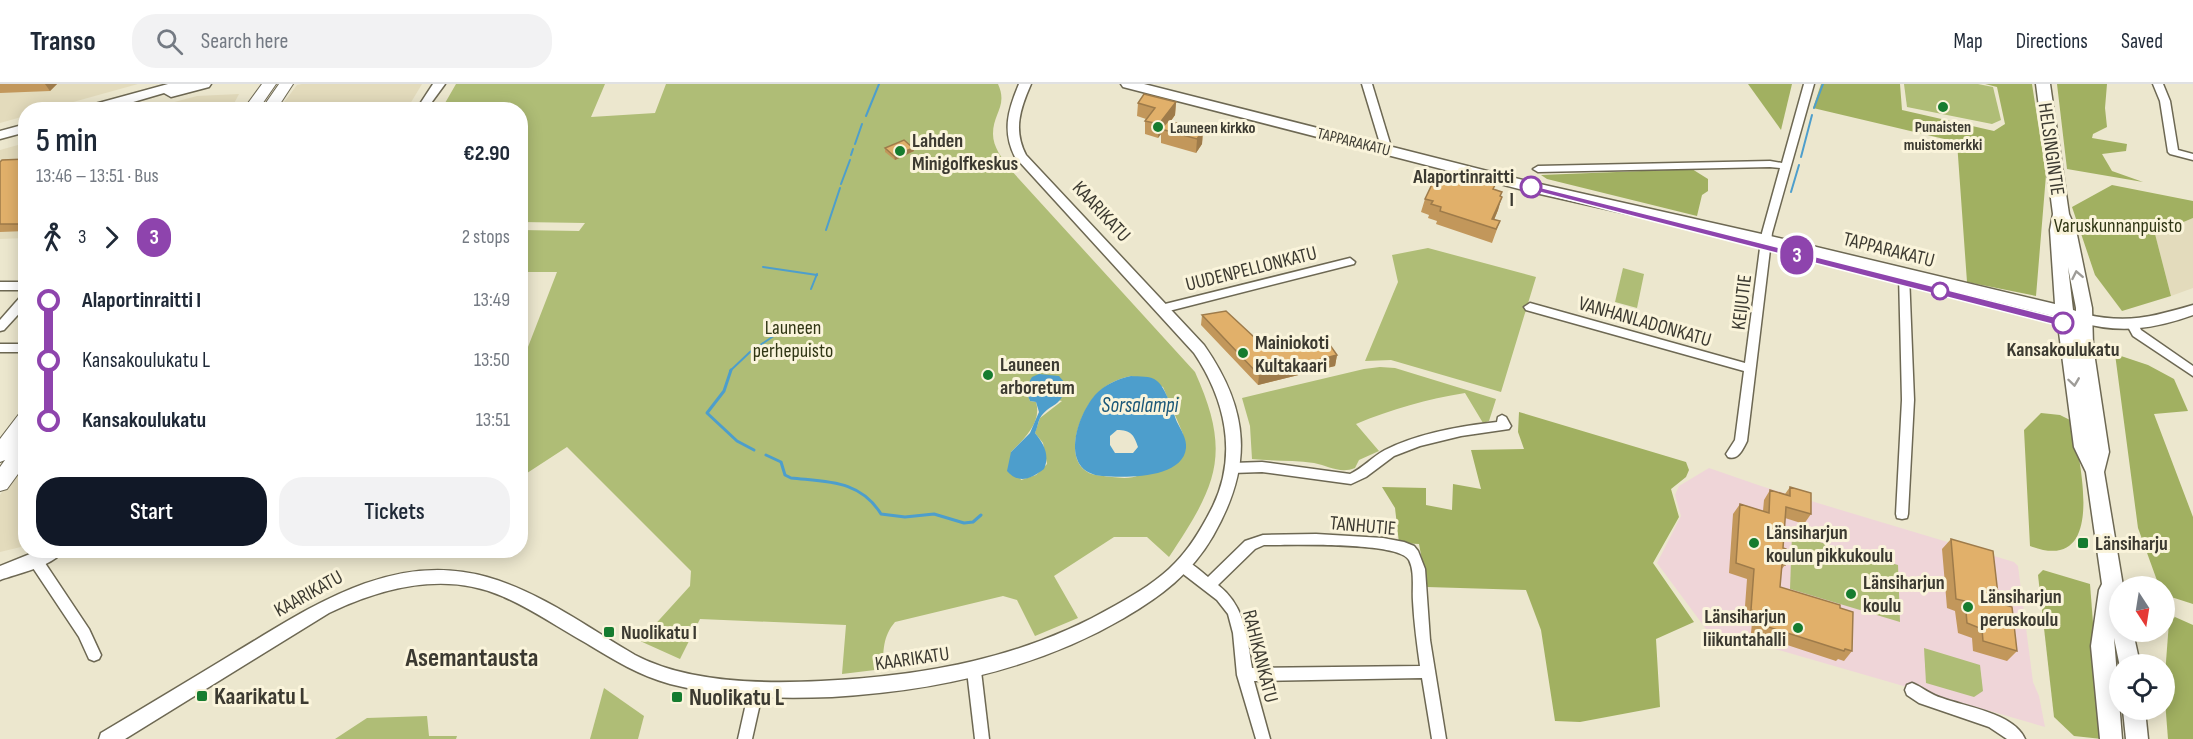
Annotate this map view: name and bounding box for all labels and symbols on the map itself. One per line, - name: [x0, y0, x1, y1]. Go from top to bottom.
- marker: Punaisten muistomerkki: [1936, 100, 1950, 114]
- street label: HELSINGINTIE: [2033, 101, 2069, 197]
- place label: Punaisten muistomerkki: [1904, 118, 1982, 155]
- place label: Launeen kirkko: [1170, 119, 1255, 138]
- marker: Launeen kirkko: [1151, 120, 1165, 134]
- street label: TAPPARAKATU: [1315, 124, 1392, 161]
- place label: Lahden Minigolfkeskus: [912, 129, 1019, 176]
- marker: Lahden Minigolfkeskus: [893, 144, 907, 158]
- place label: Alaportinraitti I: [1412, 165, 1514, 212]
- street label: KAARIKATU: [1067, 176, 1136, 247]
- marker: Alaportinraitti I: [1520, 176, 1542, 198]
- park label: Varuskunnanpuisto: [2054, 214, 2182, 238]
- street label: TAPPARAKATU: [1841, 227, 1937, 273]
- line badge: 3: [1778, 236, 1816, 274]
- street label: UUDENPELLONKATU: [1183, 241, 1319, 297]
- one-way arrow: [2071, 270, 2084, 280]
- street label: KEIJUTIE: [1727, 273, 1757, 331]
- unlabelled marker: [1931, 282, 1949, 300]
- street label: VANHANLADONKATU: [1576, 292, 1714, 352]
- marker: Kansakoulukatu: [2052, 312, 2074, 334]
- park label: Launeen perhepuisto: [753, 316, 833, 363]
- place label: Mainiokoti Kultakaari: [1255, 331, 1329, 378]
- place label: Kansakoulukatu: [2007, 338, 2119, 362]
- marker: Mainiokoti Kultakaari: [1236, 346, 1250, 360]
- place label: Launeen arboretum: [1000, 353, 1075, 400]
- marker: Launeen arboretum: [981, 368, 995, 382]
- one-way arrow: [2067, 377, 2079, 387]
- water label: Sorsalampi: [1102, 393, 1180, 418]
- street label: TANHUTIE: [1329, 511, 1397, 541]
- place label: Länsiharjun koulun pikkukoulu: [1766, 521, 1893, 568]
- place label: Länsiharju: [2095, 532, 2168, 556]
- marker: Länsiharjun koulun pikkukoulu: [1747, 536, 1761, 550]
- marker: Länsiharju: [2076, 536, 2090, 550]
- street label: KAARIKATU: [270, 565, 347, 622]
- place label: Länsiharjun koulu: [1863, 571, 1945, 618]
- north arrow: [2109, 576, 2175, 642]
- place label: Länsiharjun peruskoulu: [1980, 585, 2062, 632]
- marker: Länsiharjun koulu: [1844, 587, 1858, 601]
- marker: Länsiharjun peruskoulu: [1961, 600, 1975, 614]
- place label: Länsiharjun liikuntahalli: [1703, 605, 1786, 652]
- street label: RAHIKANKATU: [1237, 607, 1283, 705]
- place label: Nuolikatu I: [621, 621, 697, 645]
- marker: Länsiharjun liikuntahalli: [1791, 621, 1805, 635]
- marker: Nuolikatu I: [602, 625, 616, 639]
- street label: KAARIKATU: [873, 642, 951, 676]
- district label: Asemantausta: [405, 643, 538, 674]
- place label: Kaarikatu L: [214, 682, 310, 711]
- place label: Nuolikatu L: [689, 683, 785, 712]
- marker: Kaarikatu L: [195, 689, 209, 703]
- marker: Nuolikatu L: [670, 690, 684, 704]

